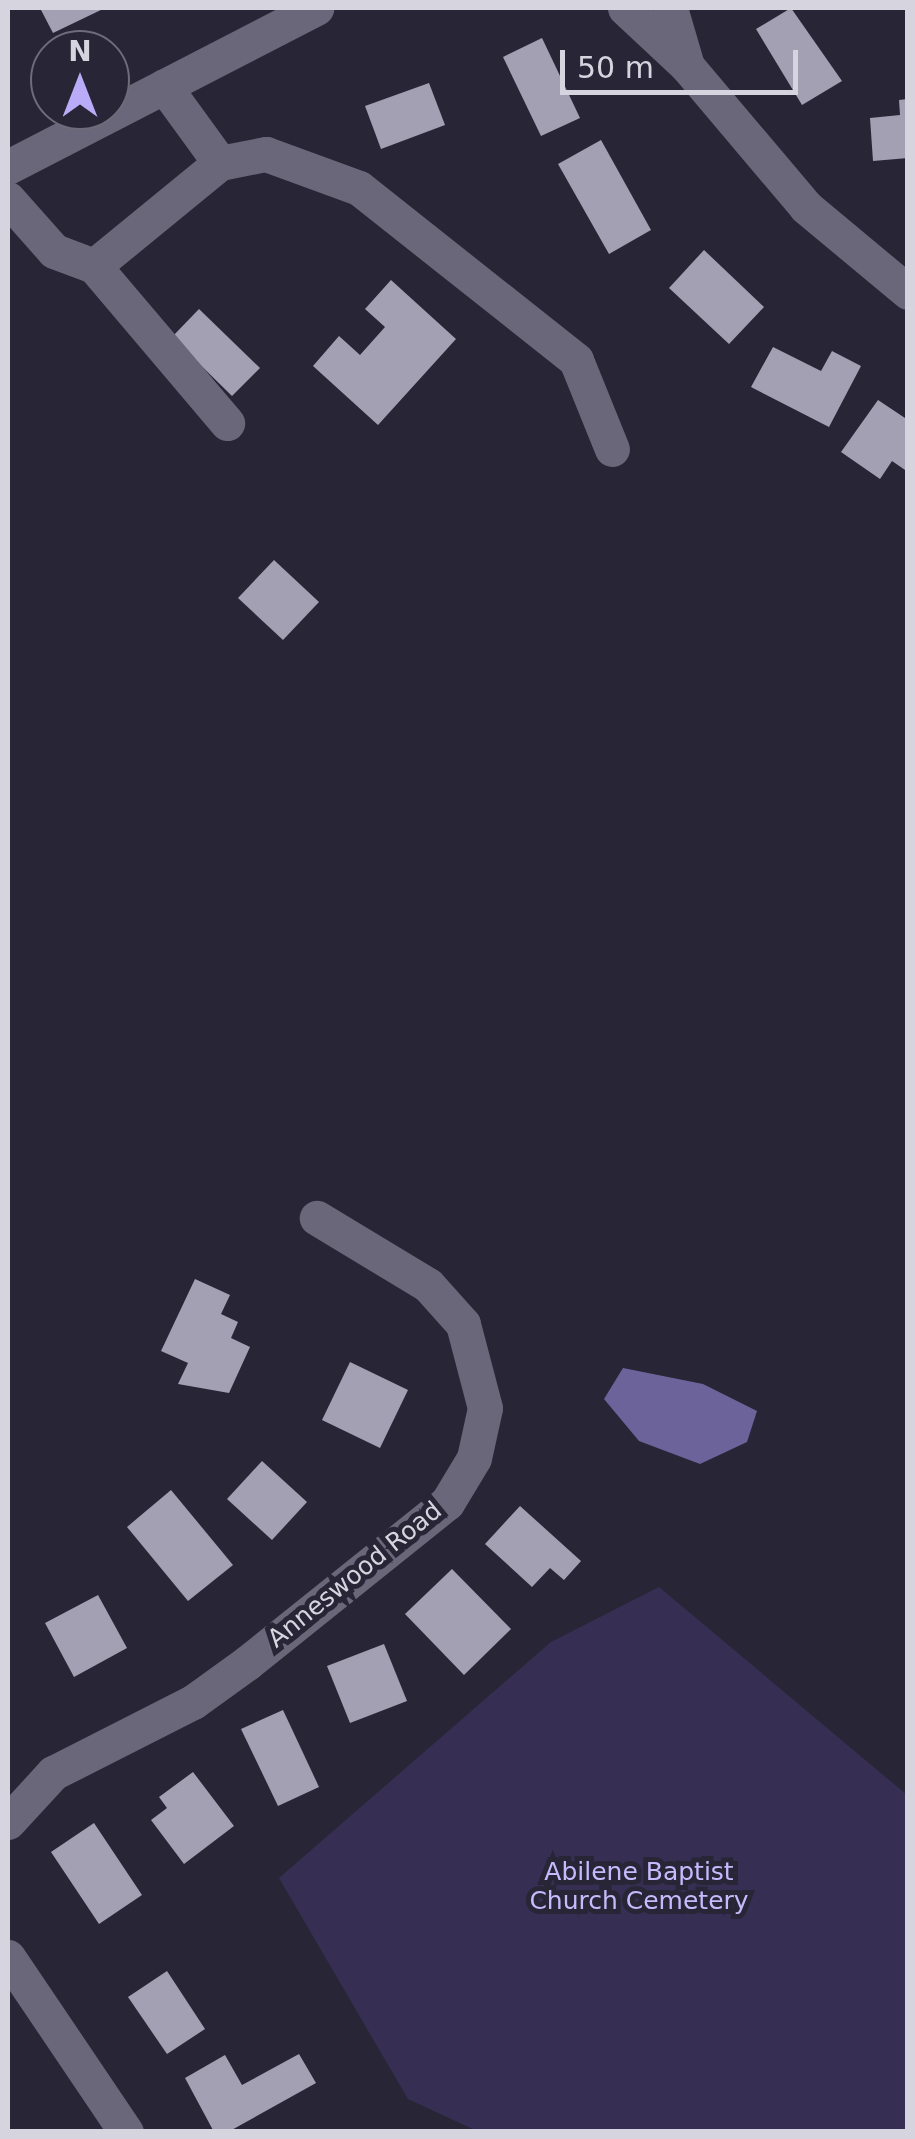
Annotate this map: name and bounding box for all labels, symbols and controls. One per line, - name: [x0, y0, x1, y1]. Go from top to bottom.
- north arrow: [30, 30, 130, 130]
- scale bar: [565, 30, 802, 92]
- text: N: [68, 35, 92, 68]
- text: 50 m: [577, 50, 654, 85]
- street label: Anneswood Road: [262, 1496, 448, 1654]
- park label: Abilene Baptist Church Cemetery: [529, 1858, 749, 1917]

